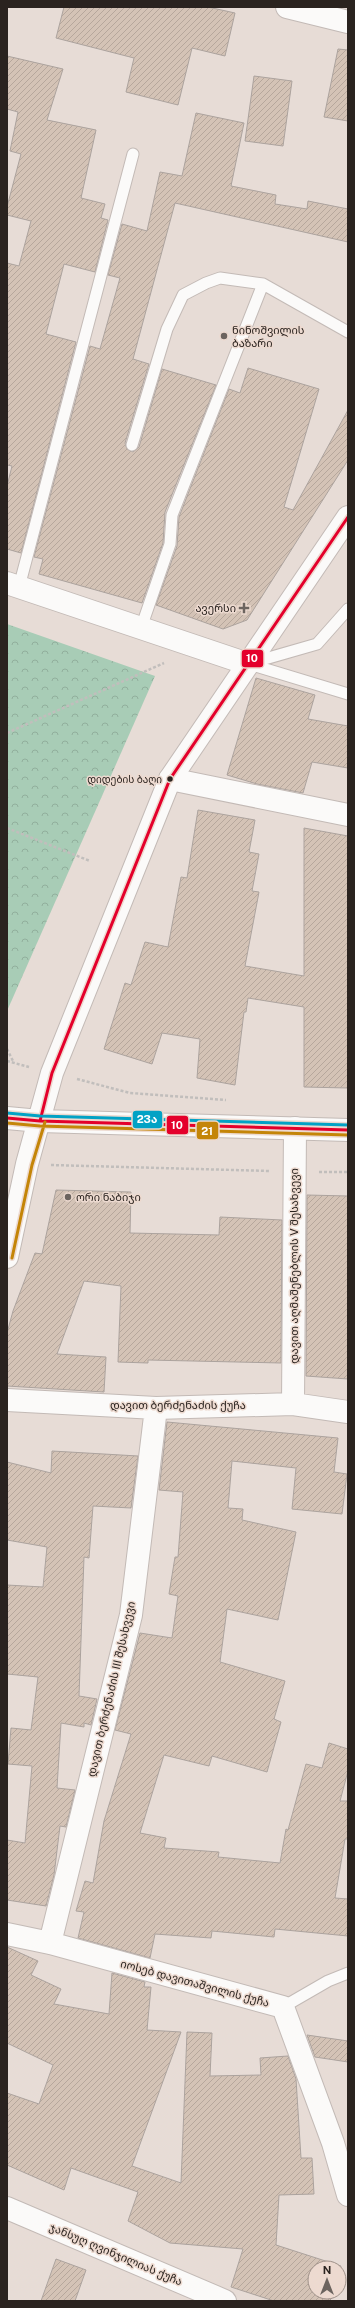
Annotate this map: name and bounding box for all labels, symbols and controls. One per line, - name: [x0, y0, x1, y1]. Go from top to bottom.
- place label: ნინოშვილის ბაზარი: [232, 324, 305, 349]
- marker: ნინოშვილის ბაზარი: [219, 331, 229, 341]
- place label: ავერსი: [196, 602, 236, 615]
- marker: ავერსი: [239, 603, 249, 613]
- line badge: 10: [241, 649, 264, 668]
- text: 10: [246, 652, 258, 664]
- place label: დიდების ბაღი: [87, 773, 162, 786]
- marker: დიდების ბაღი: [165, 774, 175, 784]
- line badge: 23ა: [132, 1110, 163, 1129]
- text: 23ა: [137, 1113, 157, 1125]
- line badge: 10: [166, 1115, 189, 1135]
- text: 10: [171, 1119, 183, 1131]
- line badge: 21: [196, 1121, 219, 1140]
- text: 21: [201, 1125, 213, 1137]
- street label: დავით აღმაშენებლის V შესახვევი: [288, 1168, 301, 1364]
- place label: ორი ნაბიჯი: [76, 1191, 141, 1204]
- marker: ორი ნაბიჯი: [63, 1192, 73, 1202]
- street label: დავით ბერძენაძის ქუჩა: [110, 1399, 246, 1412]
- street label: დავით ბერძენაძის III შესახვევი: [85, 1600, 138, 1778]
- street label: იოსებ დავითაშვილის ქუჩა: [119, 1957, 271, 2010]
- street label: ჯანსუღ ღვინჯილიას ქუჩა: [47, 2220, 184, 2288]
- north arrow: [307, 2260, 347, 2300]
- text: N: [323, 2264, 331, 2276]

